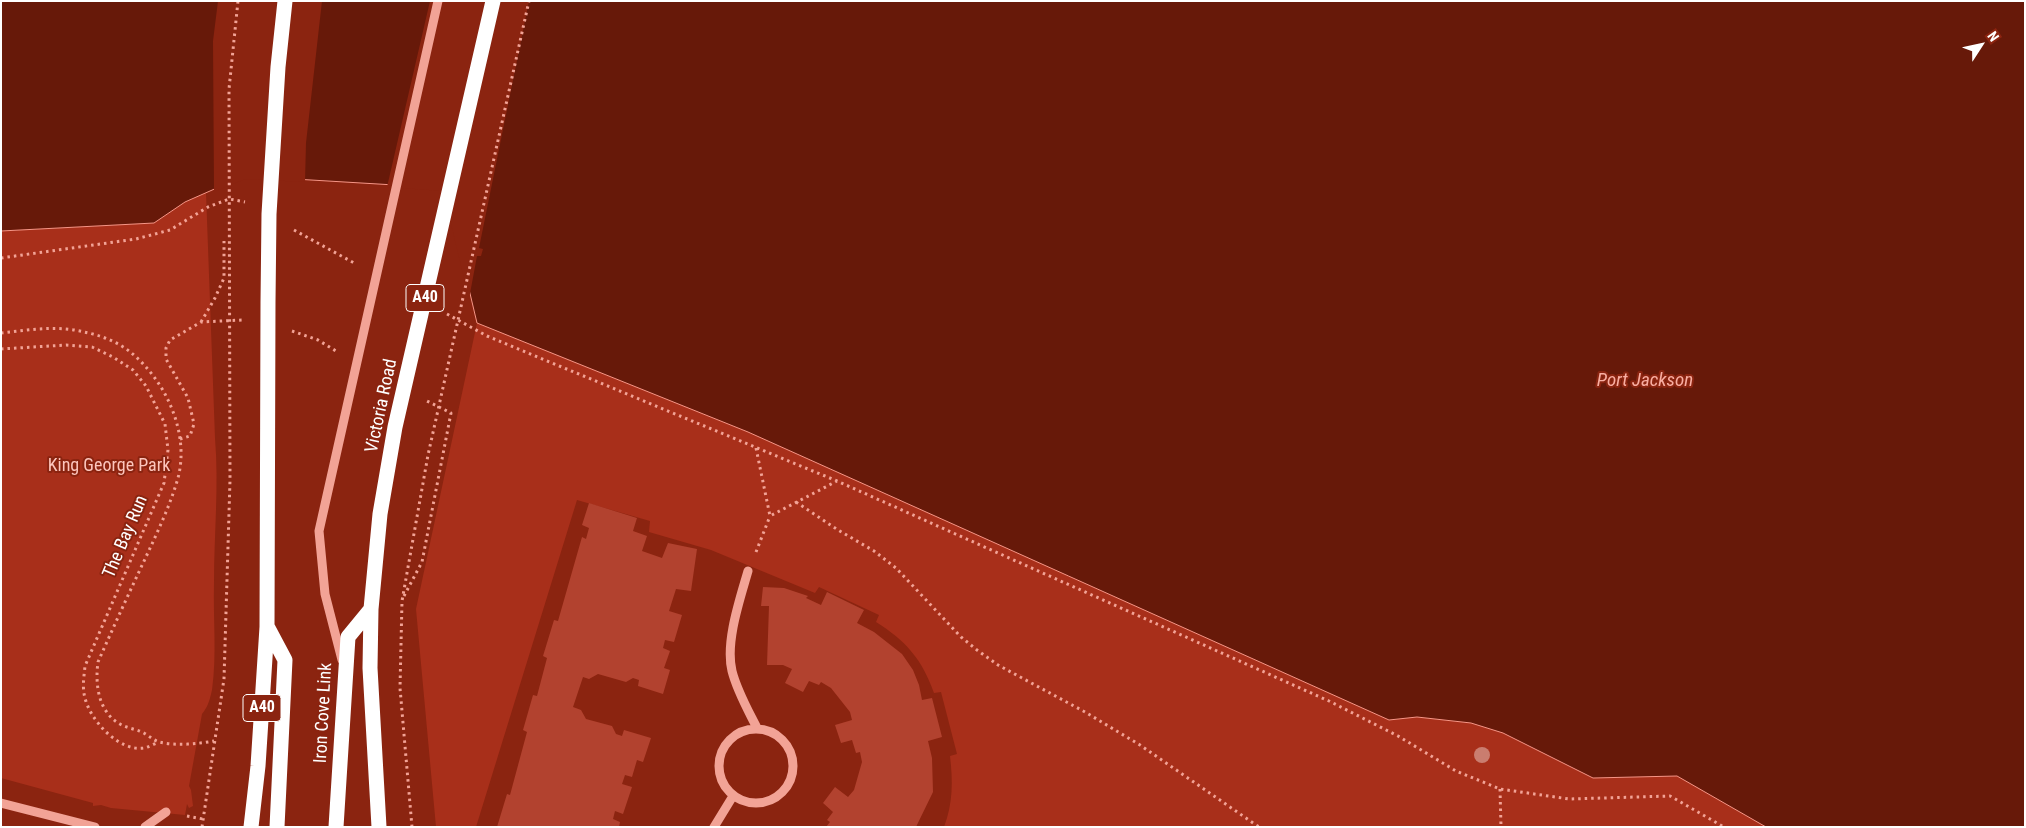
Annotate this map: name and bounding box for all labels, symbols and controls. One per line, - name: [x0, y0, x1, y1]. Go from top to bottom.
- north arrow: [1956, 20, 2006, 70]
- text: N: [1984, 28, 2002, 44]
- road number: A40: [406, 284, 444, 312]
- street label: Victoria Road: [362, 357, 402, 455]
- water label: Port Jackson: [1597, 370, 1693, 392]
- park label: King George Park: [48, 455, 170, 477]
- street label: The Bay Run: [99, 492, 153, 582]
- street label: Iron Cove Link: [311, 662, 337, 764]
- road number: A40: [243, 694, 281, 721]

